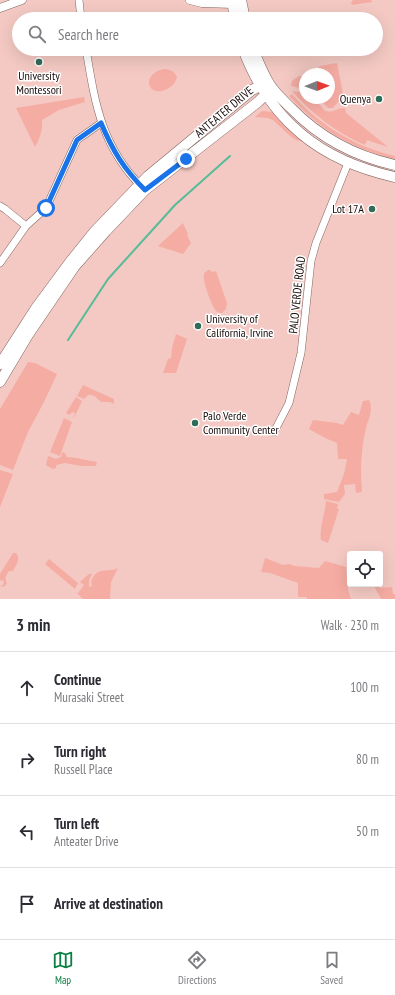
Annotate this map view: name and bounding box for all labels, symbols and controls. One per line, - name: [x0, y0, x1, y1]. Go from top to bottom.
- search box: [12, 12, 383, 56]
- icon: search: [26, 23, 48, 45]
- text: Search here: [58, 25, 119, 44]
- marker: University Montessori: [34, 57, 44, 67]
- place label: University Montessori: [16, 68, 62, 97]
- north arrow: [299, 68, 335, 104]
- street label: ANTEATER DRIVE: [191, 83, 256, 141]
- place label: Quenya: [340, 91, 371, 106]
- marker: Quenya: [374, 94, 384, 104]
- route end: [177, 150, 195, 168]
- route start: [37, 199, 55, 217]
- place label: Lot 17A: [332, 201, 364, 216]
- marker: Lot 17A: [367, 204, 377, 214]
- street label: PALO VERDE ROAD: [285, 255, 308, 334]
- place label: University of California, Irvine: [206, 311, 273, 340]
- marker: University of California, Irvine: [193, 321, 203, 331]
- place label: Palo Verde Community Center: [203, 408, 280, 437]
- marker: Palo Verde Community Center: [190, 418, 200, 428]
- map controls: [347, 551, 383, 587]
- button: locate: [347, 551, 383, 587]
- text: 3 min: [16, 614, 50, 636]
- text: Walk · 230 m: [321, 617, 379, 634]
- text: Continue: [54, 670, 101, 689]
- icon: ahead: [16, 677, 38, 699]
- text: 100 m: [350, 679, 379, 696]
- text: Murasaki Street: [54, 689, 124, 706]
- text: Turn right: [54, 742, 106, 761]
- icon: right: [16, 749, 38, 771]
- text: 80 m: [356, 751, 379, 768]
- text: Russell Place: [54, 761, 113, 778]
- text: Turn left: [54, 814, 99, 833]
- icon: left: [16, 821, 38, 843]
- text: 50 m: [356, 823, 379, 840]
- text: Anteater Drive: [54, 833, 119, 850]
- icon: arrive: [16, 893, 38, 915]
- text: Arrive at destination: [54, 894, 163, 913]
- tab: Map: [52, 949, 74, 987]
- tab: Directions: [178, 949, 216, 987]
- tab: Saved: [320, 949, 343, 987]

